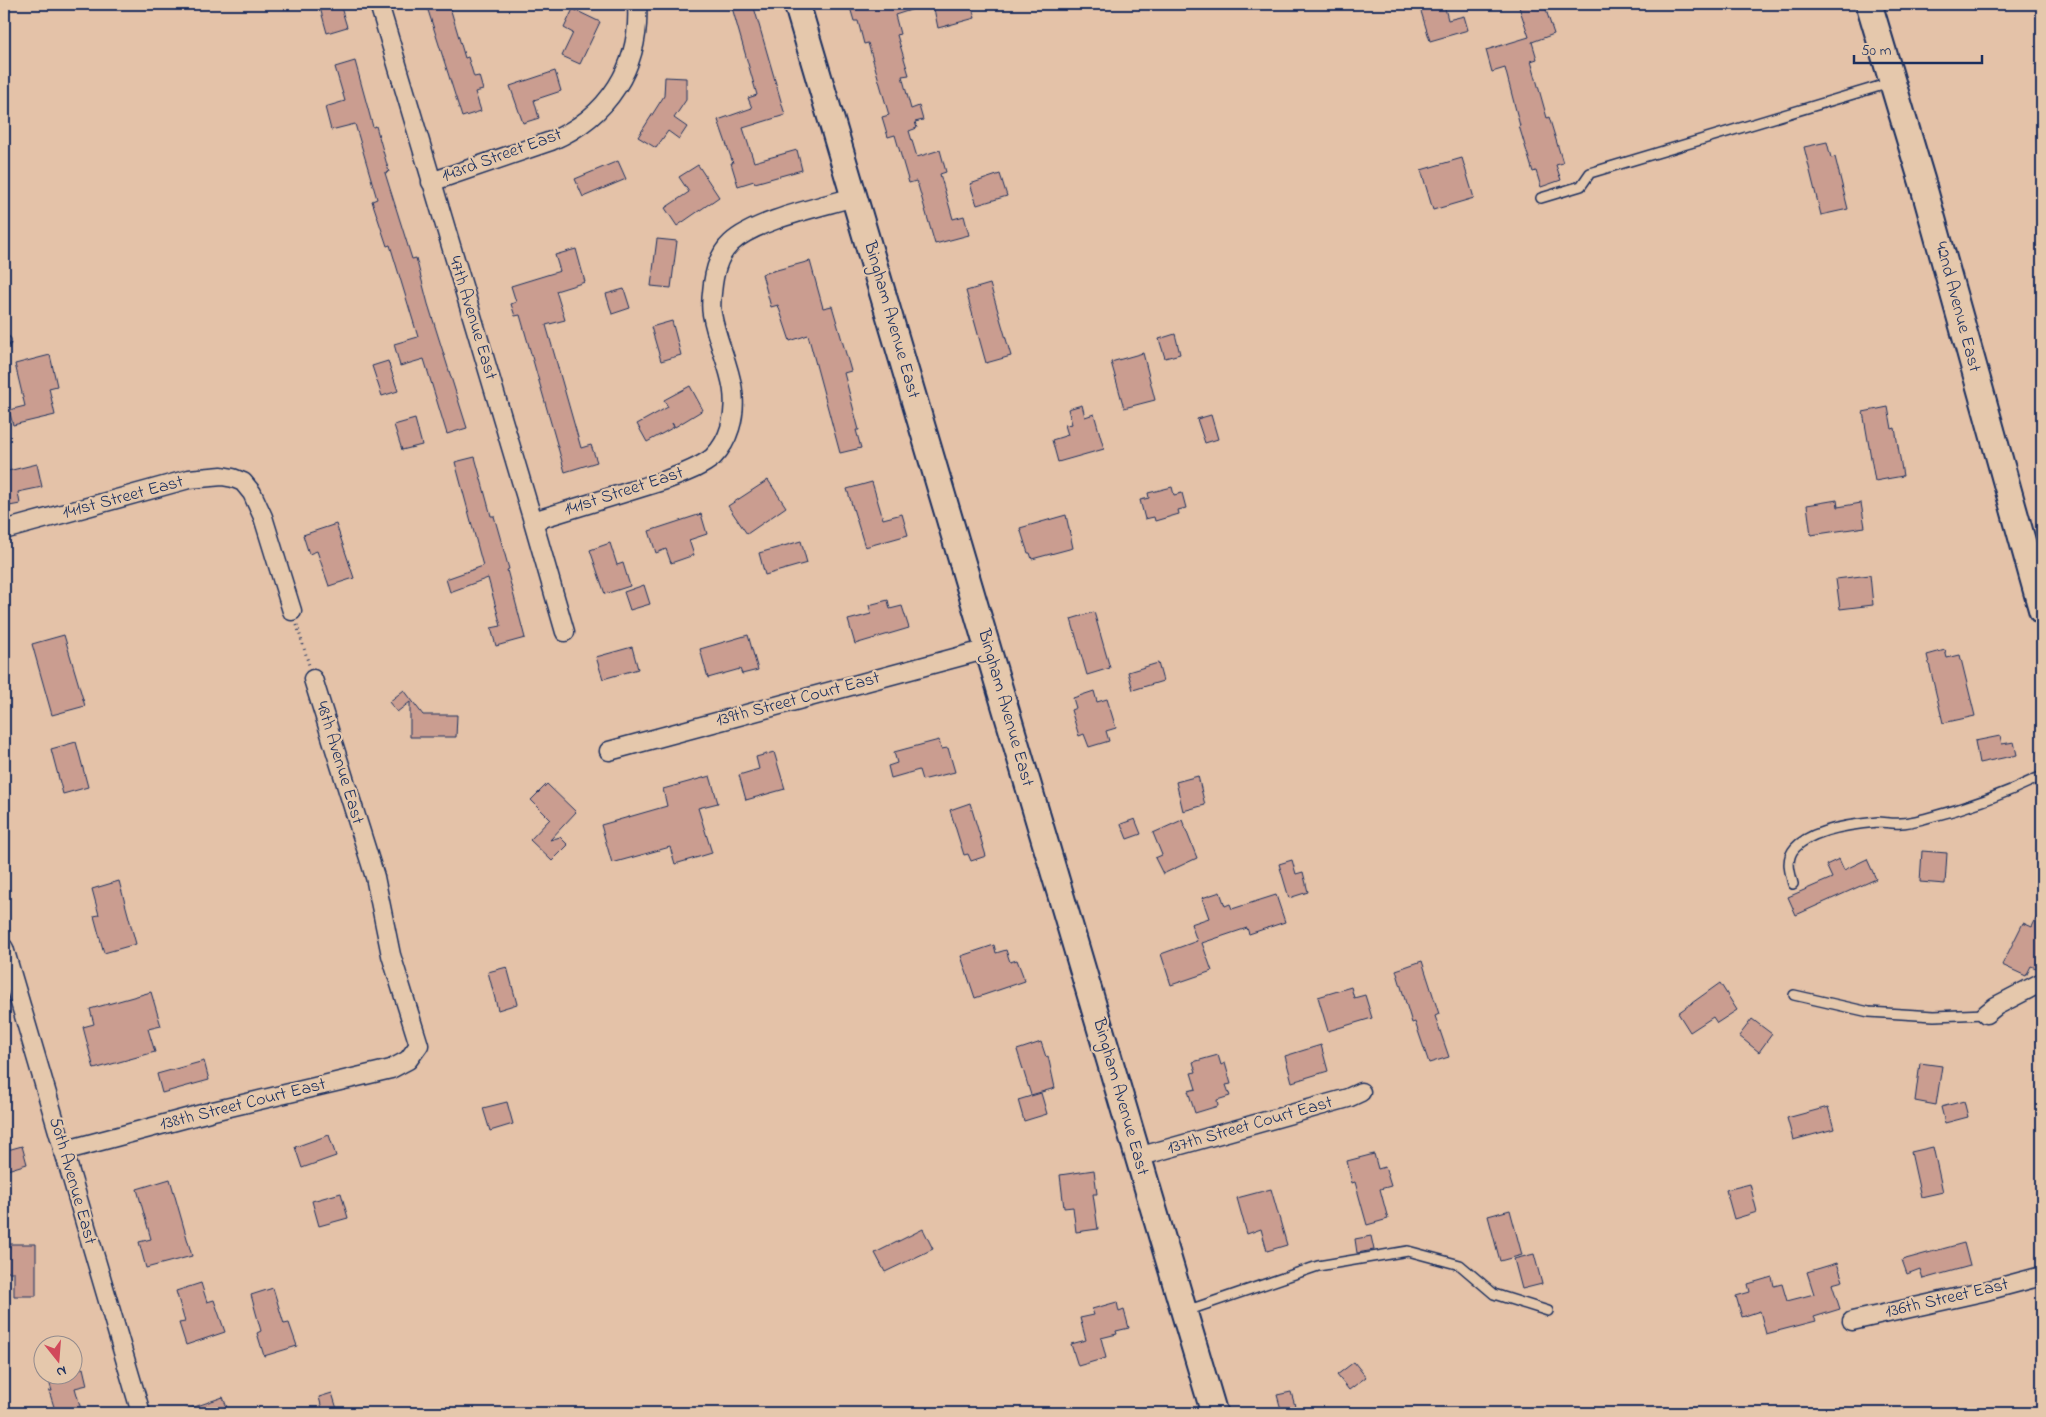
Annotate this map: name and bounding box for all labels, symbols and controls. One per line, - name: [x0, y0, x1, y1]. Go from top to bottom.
- scale bar: [1854, 32, 1981, 64]
- text: 50 m: [1861, 40, 1892, 62]
- street label: 143rd Street East: [438, 122, 566, 190]
- street label: Bingham Avenue East: [855, 237, 926, 402]
- street label: 42nd Avenue East: [1927, 239, 1987, 375]
- street label: 47th Avenue East: [441, 253, 503, 383]
- street label: 141st Street East: [561, 460, 687, 524]
- street label: 141st Street East: [60, 469, 186, 527]
- street label: Bingham Avenue East: [969, 625, 1040, 790]
- street label: 139th Street Court East: [713, 666, 883, 734]
- street label: 48th Avenue East: [308, 698, 370, 828]
- street label: Bingham Avenue East: [1084, 1014, 1155, 1179]
- street label: 138th Street Court East: [157, 1072, 329, 1138]
- street label: 137th Street Court East: [1164, 1090, 1336, 1162]
- street label: 50th Avenue East: [41, 1114, 103, 1248]
- street label: 136th Street East: [1883, 1272, 2011, 1326]
- north arrow: [32, 1334, 82, 1384]
- text: N: [54, 1360, 69, 1382]

